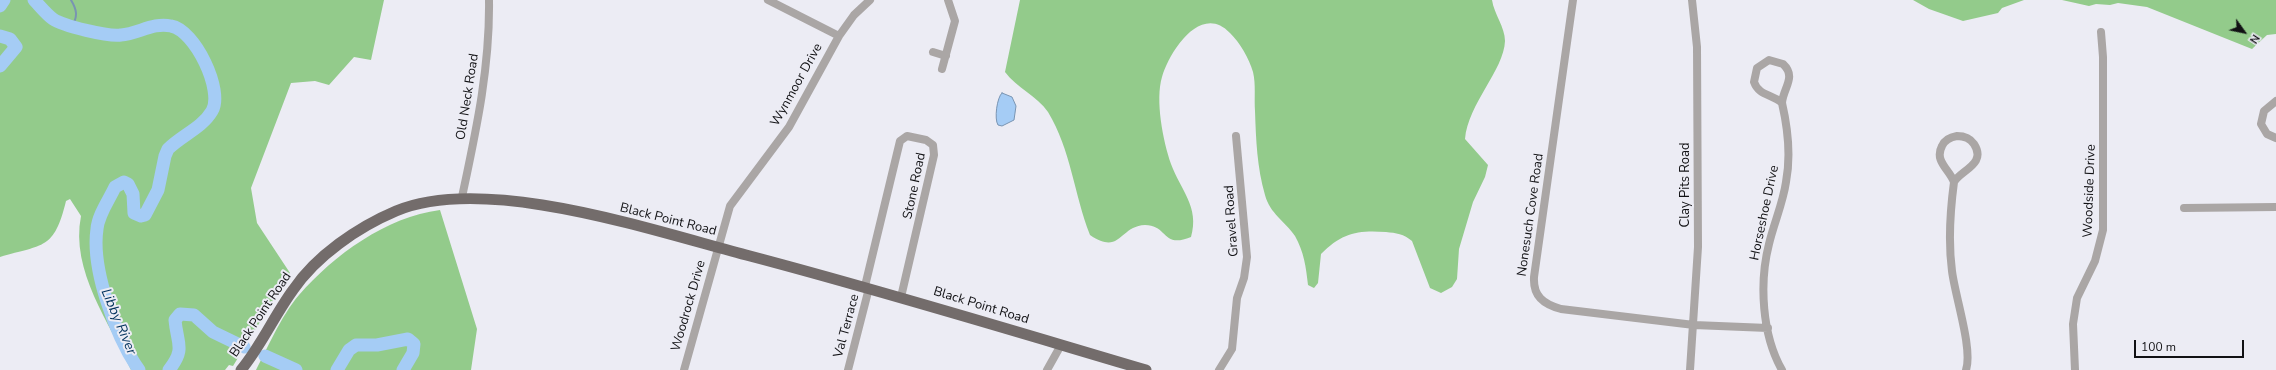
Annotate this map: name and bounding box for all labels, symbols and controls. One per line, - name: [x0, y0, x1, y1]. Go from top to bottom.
- north arrow: [2224, 12, 2264, 52]
- text: N: [2246, 31, 2263, 46]
- street label: Wynmoor Drive: [768, 41, 826, 129]
- street label: Old Neck Road: [453, 53, 483, 141]
- street label: Clay Pits Road: [1678, 142, 1694, 228]
- street label: Woodside Drive: [2081, 144, 2099, 238]
- street label: Stone Road: [900, 151, 930, 221]
- street label: Nonesuch Cove Road: [1515, 153, 1547, 277]
- street label: Horseshoe Drive: [1747, 164, 1783, 262]
- street label: Gravel Road: [1222, 185, 1242, 257]
- street label: Black Point Road: [618, 200, 718, 240]
- street label: Woodrock Drive: [669, 259, 709, 353]
- street label: Black Point Road: [227, 270, 295, 360]
- street label: Black Point Road: [931, 284, 1031, 328]
- water label: Libby River: [97, 286, 139, 358]
- street label: Val Terrace: [831, 293, 863, 359]
- scale bar: [2136, 332, 2246, 358]
- text: 100 m: [2141, 339, 2176, 355]

